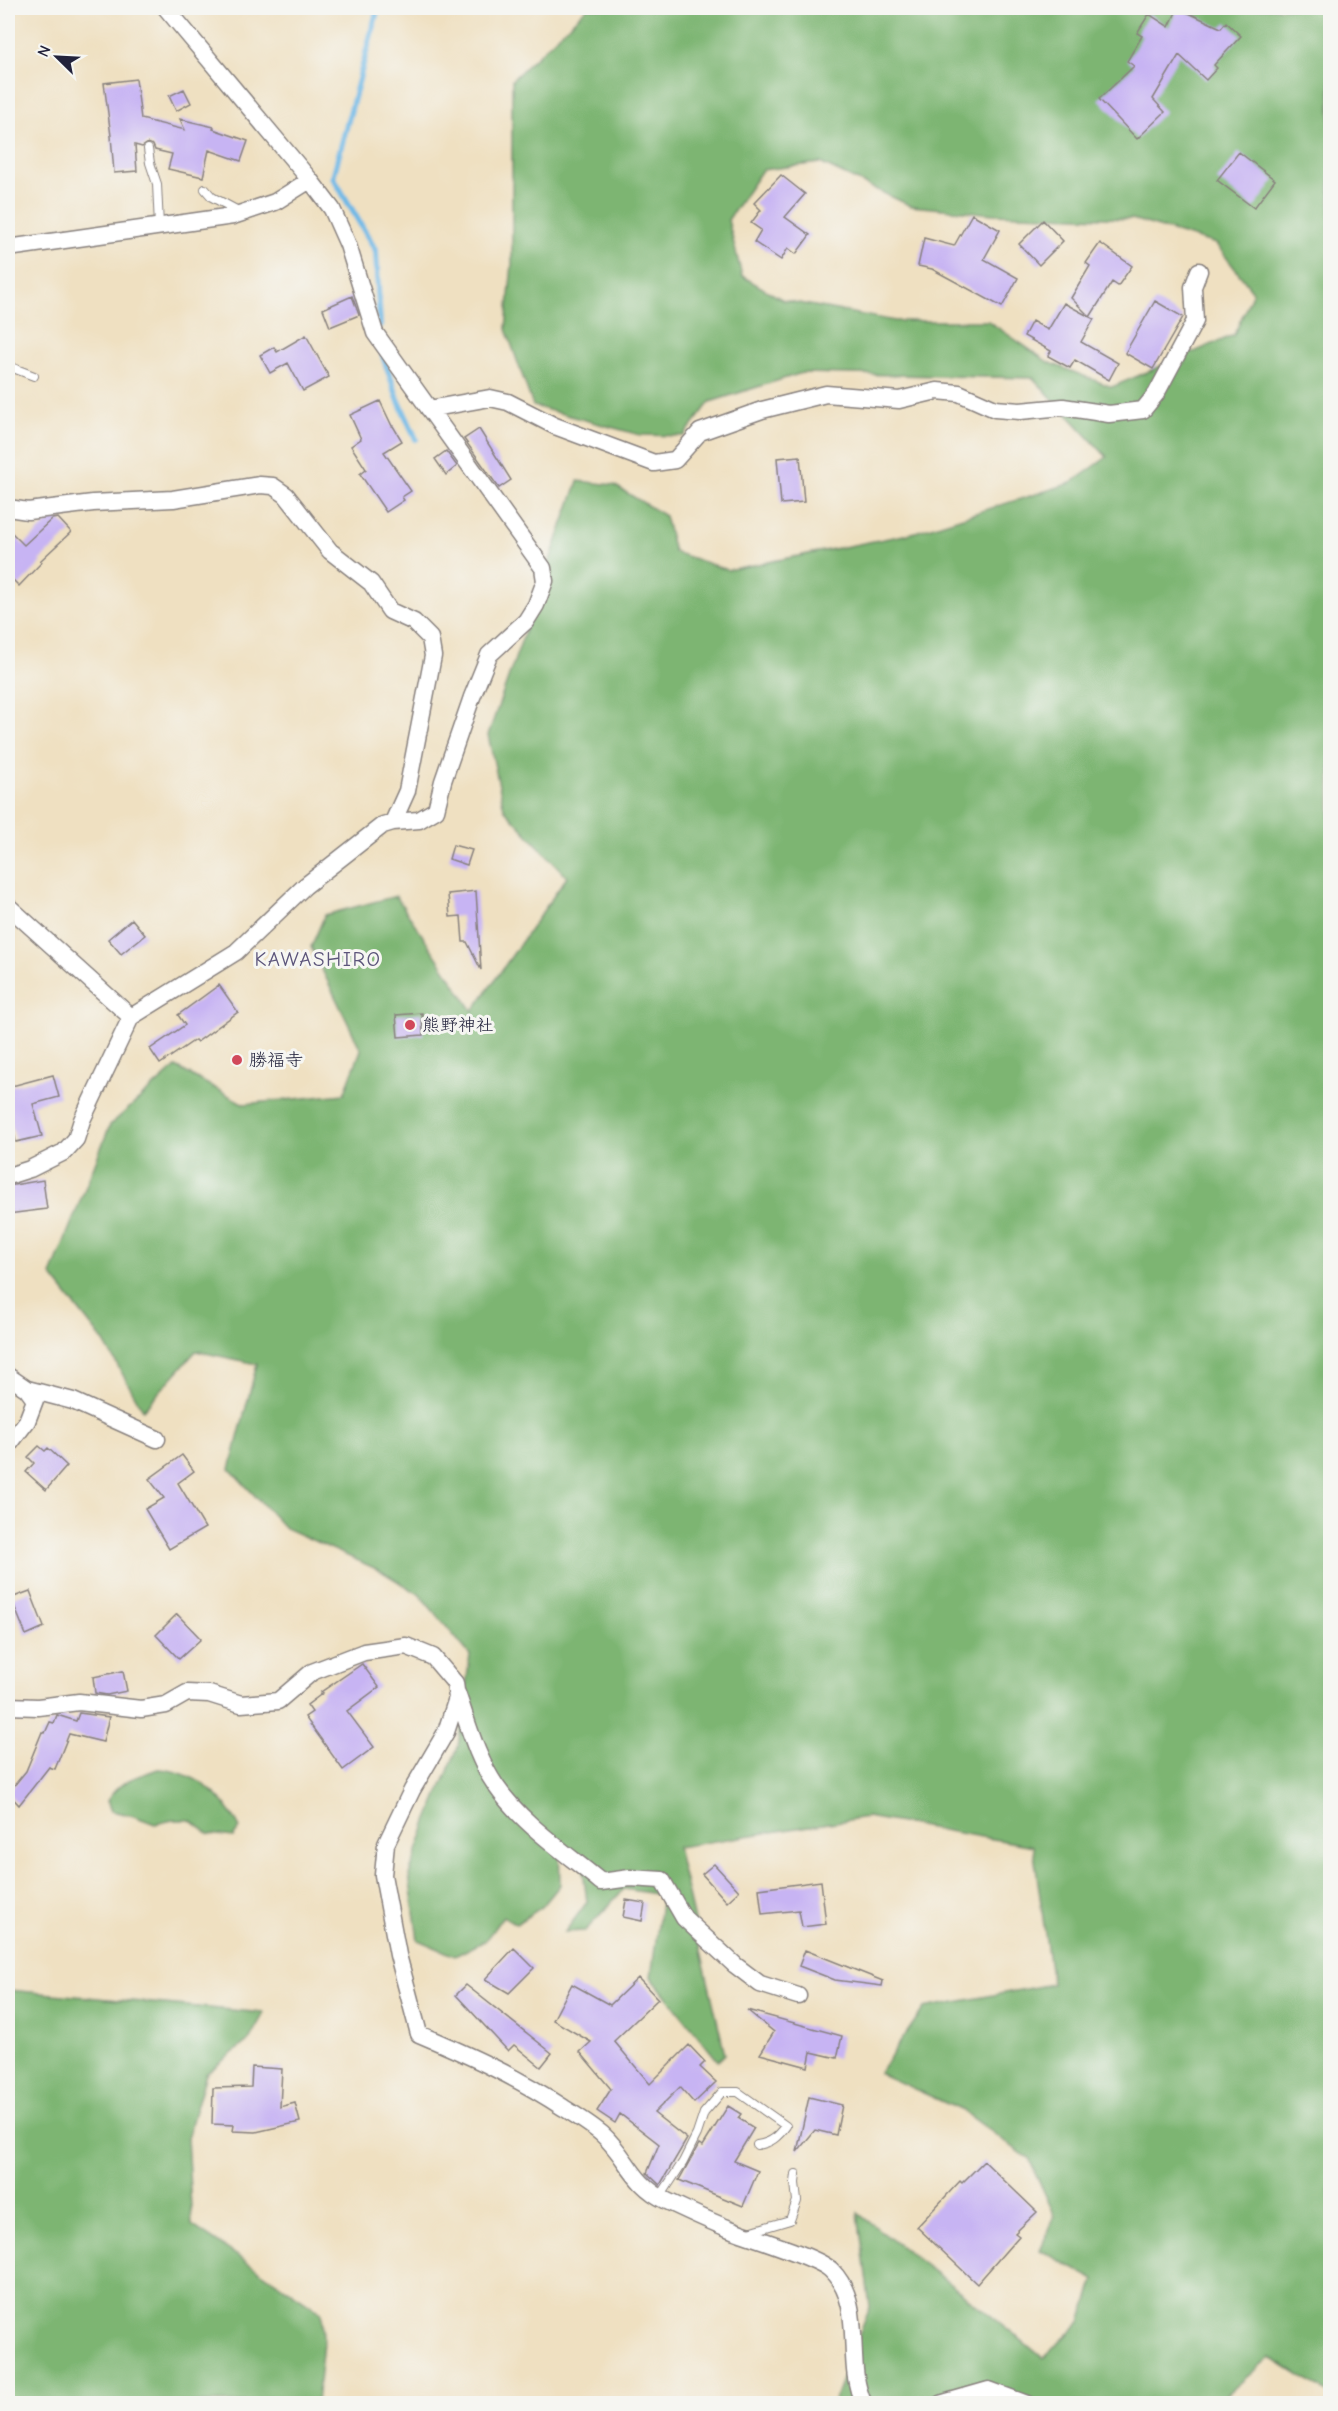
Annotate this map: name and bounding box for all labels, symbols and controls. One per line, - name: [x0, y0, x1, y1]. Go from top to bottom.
- north arrow: [27, 27, 87, 87]
- text: N: [34, 43, 55, 60]
- district label: KAWASHIRO: [255, 947, 381, 971]
- place label: 熊野神社: [422, 1015, 494, 1036]
- marker: 熊野神社: [403, 1018, 417, 1032]
- place label: 勝福寺: [249, 1050, 303, 1071]
- marker: 勝福寺: [230, 1053, 244, 1067]

